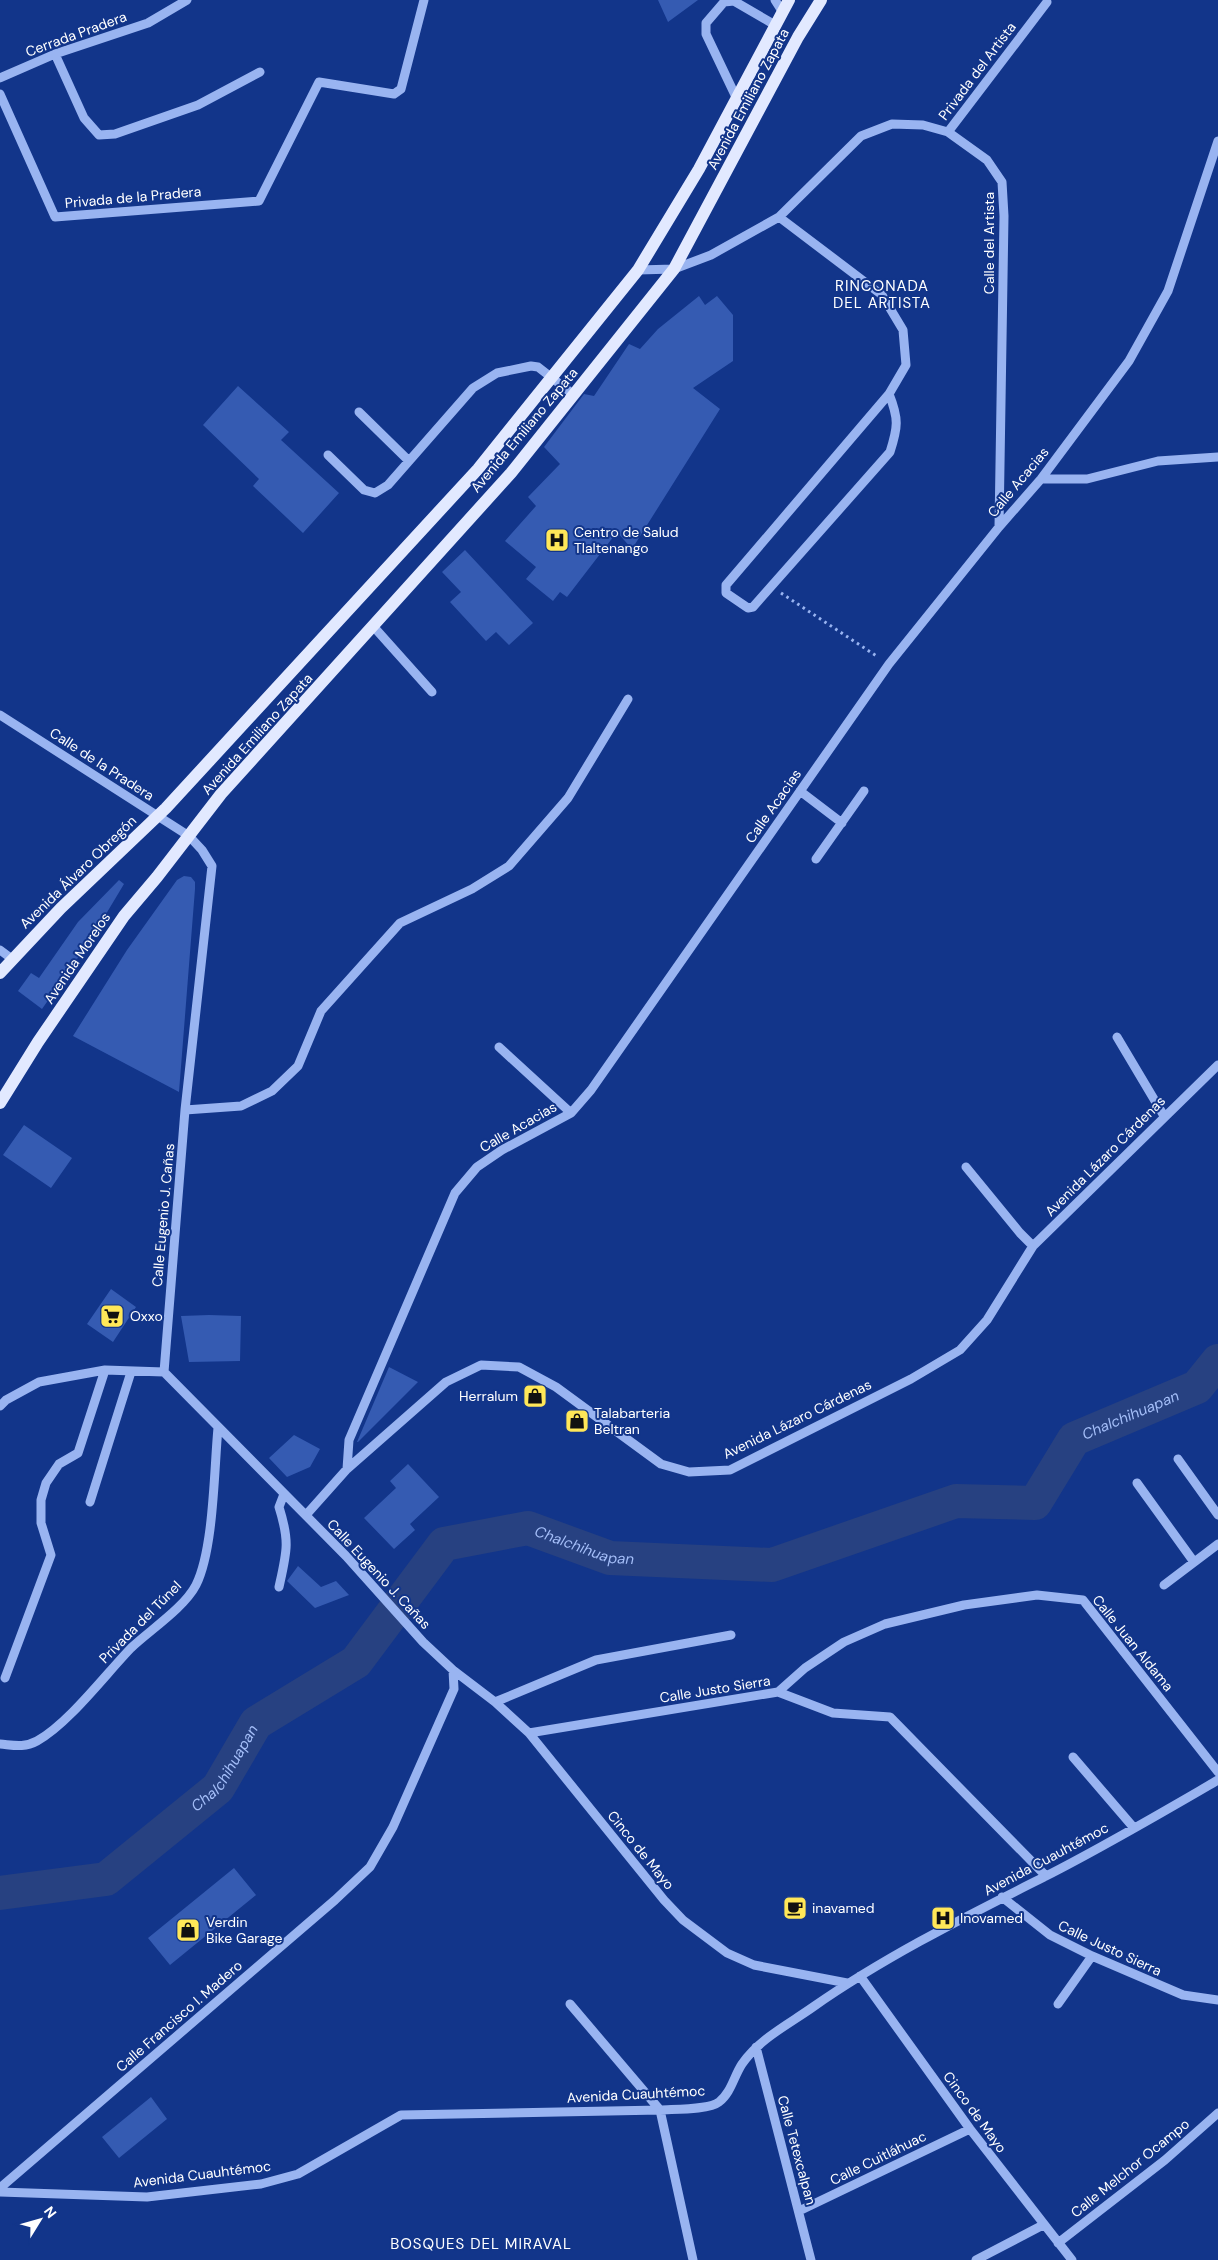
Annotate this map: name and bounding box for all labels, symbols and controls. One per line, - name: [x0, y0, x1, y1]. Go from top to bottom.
- street label: Cerrada Pradera: [23, 7, 129, 61]
- street label: Privada del Artista: [934, 18, 1020, 124]
- street label: Avenida Emiliano Zapata: [703, 25, 793, 173]
- street label: Privada de la Pradera: [64, 182, 202, 212]
- street label: Calle del Artista: [980, 192, 998, 294]
- district label: RINCONADA DEL ARTISTA: [833, 276, 931, 313]
- street label: Avenida Emiliano Zapata: [466, 364, 582, 496]
- street label: Calle Acacias: [983, 443, 1053, 521]
- place label: Centro de Salud Tlaltenango: [574, 523, 679, 557]
- hospital icon: Centro de Salud Tlaltenango: [544, 527, 570, 553]
- street label: Avenida Emiliano Zapata: [198, 669, 316, 799]
- street label: Calle de la Pradera: [46, 724, 158, 804]
- street label: Calle Acacias: [741, 766, 805, 846]
- street label: Avenida Álvaro Obregón: [16, 812, 140, 932]
- street label: Avenida Morelos: [40, 909, 114, 1007]
- street label: Avenida Lázaro Cárdenas: [1041, 1092, 1169, 1220]
- street label: Calle Acacias: [476, 1098, 560, 1156]
- street label: Calle Eugenio J. Cañas: [148, 1142, 178, 1288]
- supermarket icon: Oxxo: [99, 1303, 125, 1329]
- place label: Oxxo: [130, 1307, 163, 1325]
- street label: Avenida Lázaro Cárdenas: [720, 1375, 874, 1463]
- shop icon: Herralum: [522, 1383, 548, 1409]
- water label: Chalchihuapan: [1079, 1386, 1183, 1445]
- place label: Herralum: [459, 1387, 518, 1405]
- place label: Talabarteria Beltran: [594, 1404, 670, 1438]
- shop icon: Talabarteria Beltran: [564, 1408, 590, 1434]
- street label: Calle Eugenio J. Cañas: [323, 1515, 435, 1633]
- water label: Chalchihuapan: [532, 1521, 635, 1569]
- street label: Privada del Túnel: [95, 1577, 185, 1667]
- street label: Calle Juan Aldama: [1089, 1591, 1177, 1695]
- street label: Calle Justo Sierra: [658, 1671, 772, 1707]
- water label: Chalchihuapan: [187, 1721, 263, 1816]
- street label: Cinco de Mayo: [604, 1807, 678, 1893]
- street label: Avenida Cuauhtémoc: [980, 1818, 1112, 1900]
- cafe icon: inavamed: [782, 1895, 808, 1921]
- place label: inavamed: [812, 1899, 875, 1917]
- hospital icon: Inovamed: [930, 1905, 956, 1931]
- place label: Inovamed: [960, 1909, 1023, 1927]
- place label: Verdin Bike Garage: [206, 1913, 283, 1947]
- street label: Calle Justo Sierra: [1055, 1916, 1165, 1980]
- shop icon: Verdin Bike Garage: [175, 1917, 201, 1943]
- street label: Calle Francisco I. Madero: [112, 1956, 246, 2076]
- street label: Cinco de Mayo: [939, 2068, 1011, 2156]
- street label: Avenida Cuauhtémoc: [566, 2081, 706, 2107]
- street label: Calle Tetexcalpan: [774, 2093, 820, 2207]
- street label: Calle Melchor Ocampo: [1067, 2115, 1193, 2221]
- street label: Calle Cuitláhuac: [827, 2127, 929, 2189]
- street label: Avenida Cuauhtémoc: [132, 2157, 272, 2191]
- north arrow: [15, 2195, 65, 2245]
- text: N: [40, 2203, 61, 2222]
- district label: BOSQUES DEL MIRAVAL: [390, 2234, 572, 2254]

